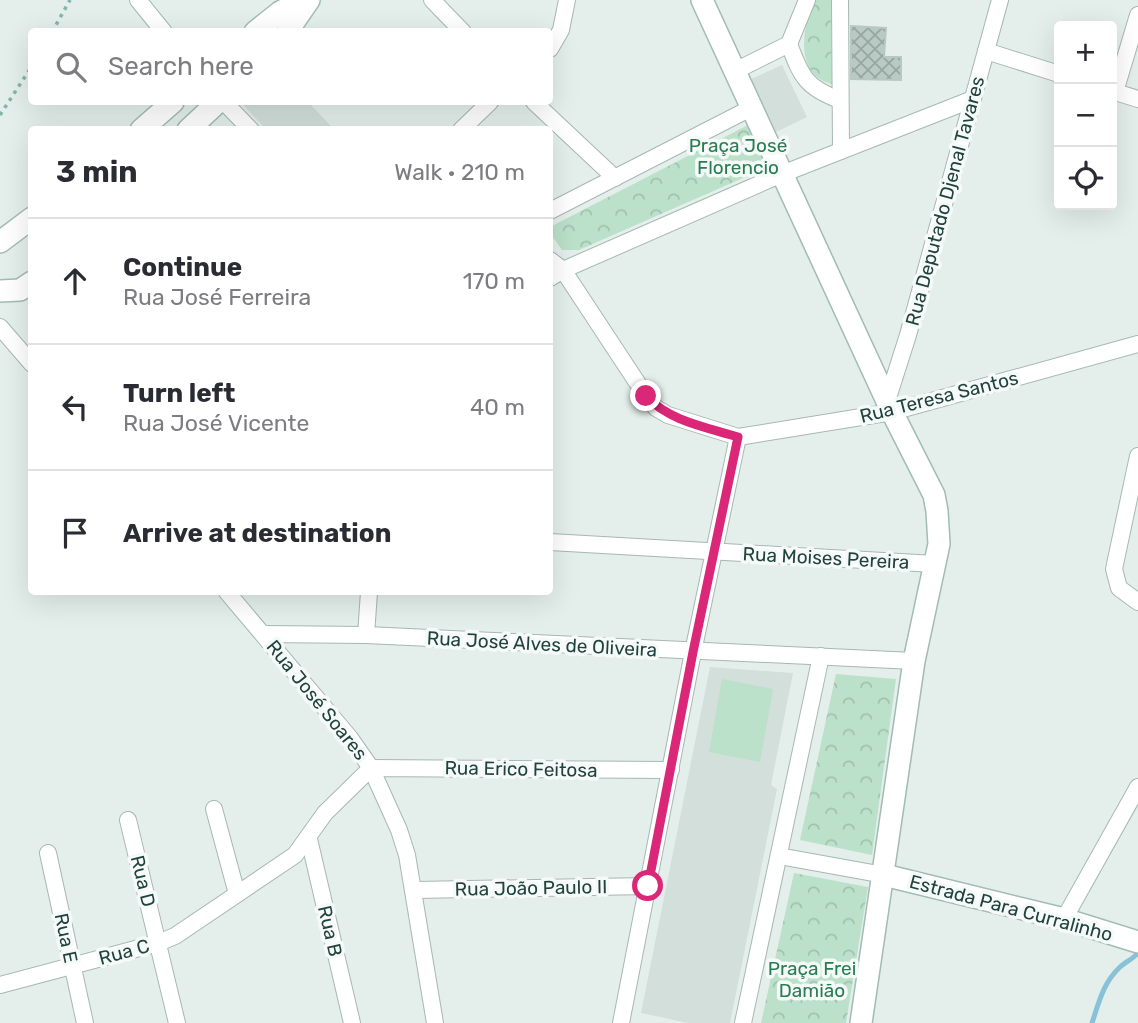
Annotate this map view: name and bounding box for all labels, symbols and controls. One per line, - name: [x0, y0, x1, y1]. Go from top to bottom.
- map controls: [1054, 21, 1117, 210]
- button: +: [1054, 21, 1117, 84]
- search box: [28, 28, 553, 105]
- icon: search: [52, 48, 90, 86]
- text: Search here: [108, 51, 254, 82]
- street label: Rua Deputado Djenal Tavares: [901, 74, 989, 328]
- button: −: [1054, 84, 1117, 147]
- park label: Praça José Florencio: [689, 134, 787, 179]
- button: locate: [1054, 147, 1117, 210]
- text: 3 min: [56, 154, 138, 190]
- text: Walk · 210 m: [394, 158, 525, 186]
- text: Continue: [123, 252, 242, 283]
- icon: ahead: [56, 262, 94, 300]
- text: 170 m: [463, 267, 525, 295]
- text: Rua José Ferreira: [123, 283, 311, 311]
- street label: Rua Teresa Santos: [857, 366, 1021, 428]
- text: Turn left: [123, 378, 235, 409]
- route end: [630, 380, 661, 411]
- icon: left: [56, 388, 94, 426]
- text: 40 m: [470, 393, 525, 421]
- text: Rua José Vicente: [123, 409, 309, 437]
- icon: arrive: [56, 514, 94, 552]
- text: Arrive at destination: [123, 518, 391, 549]
- street label: Rua Moises Pereira: [742, 542, 910, 574]
- street label: Rua José Alves de Oliveira: [426, 626, 658, 662]
- street label: Rua José Soares: [262, 635, 372, 765]
- street label: Rua Erico Feitosa: [444, 756, 598, 782]
- street label: Rua D: [126, 853, 160, 909]
- route start: [632, 870, 663, 901]
- street label: Estrada Para Curralinho: [907, 870, 1115, 946]
- street label: Rua João Paulo II: [455, 875, 607, 901]
- street label: Rua B: [313, 903, 347, 959]
- street label: Rua E: [49, 911, 83, 965]
- street label: Rua C: [96, 934, 152, 970]
- park label: Praça Frei Damião: [768, 957, 856, 1002]

